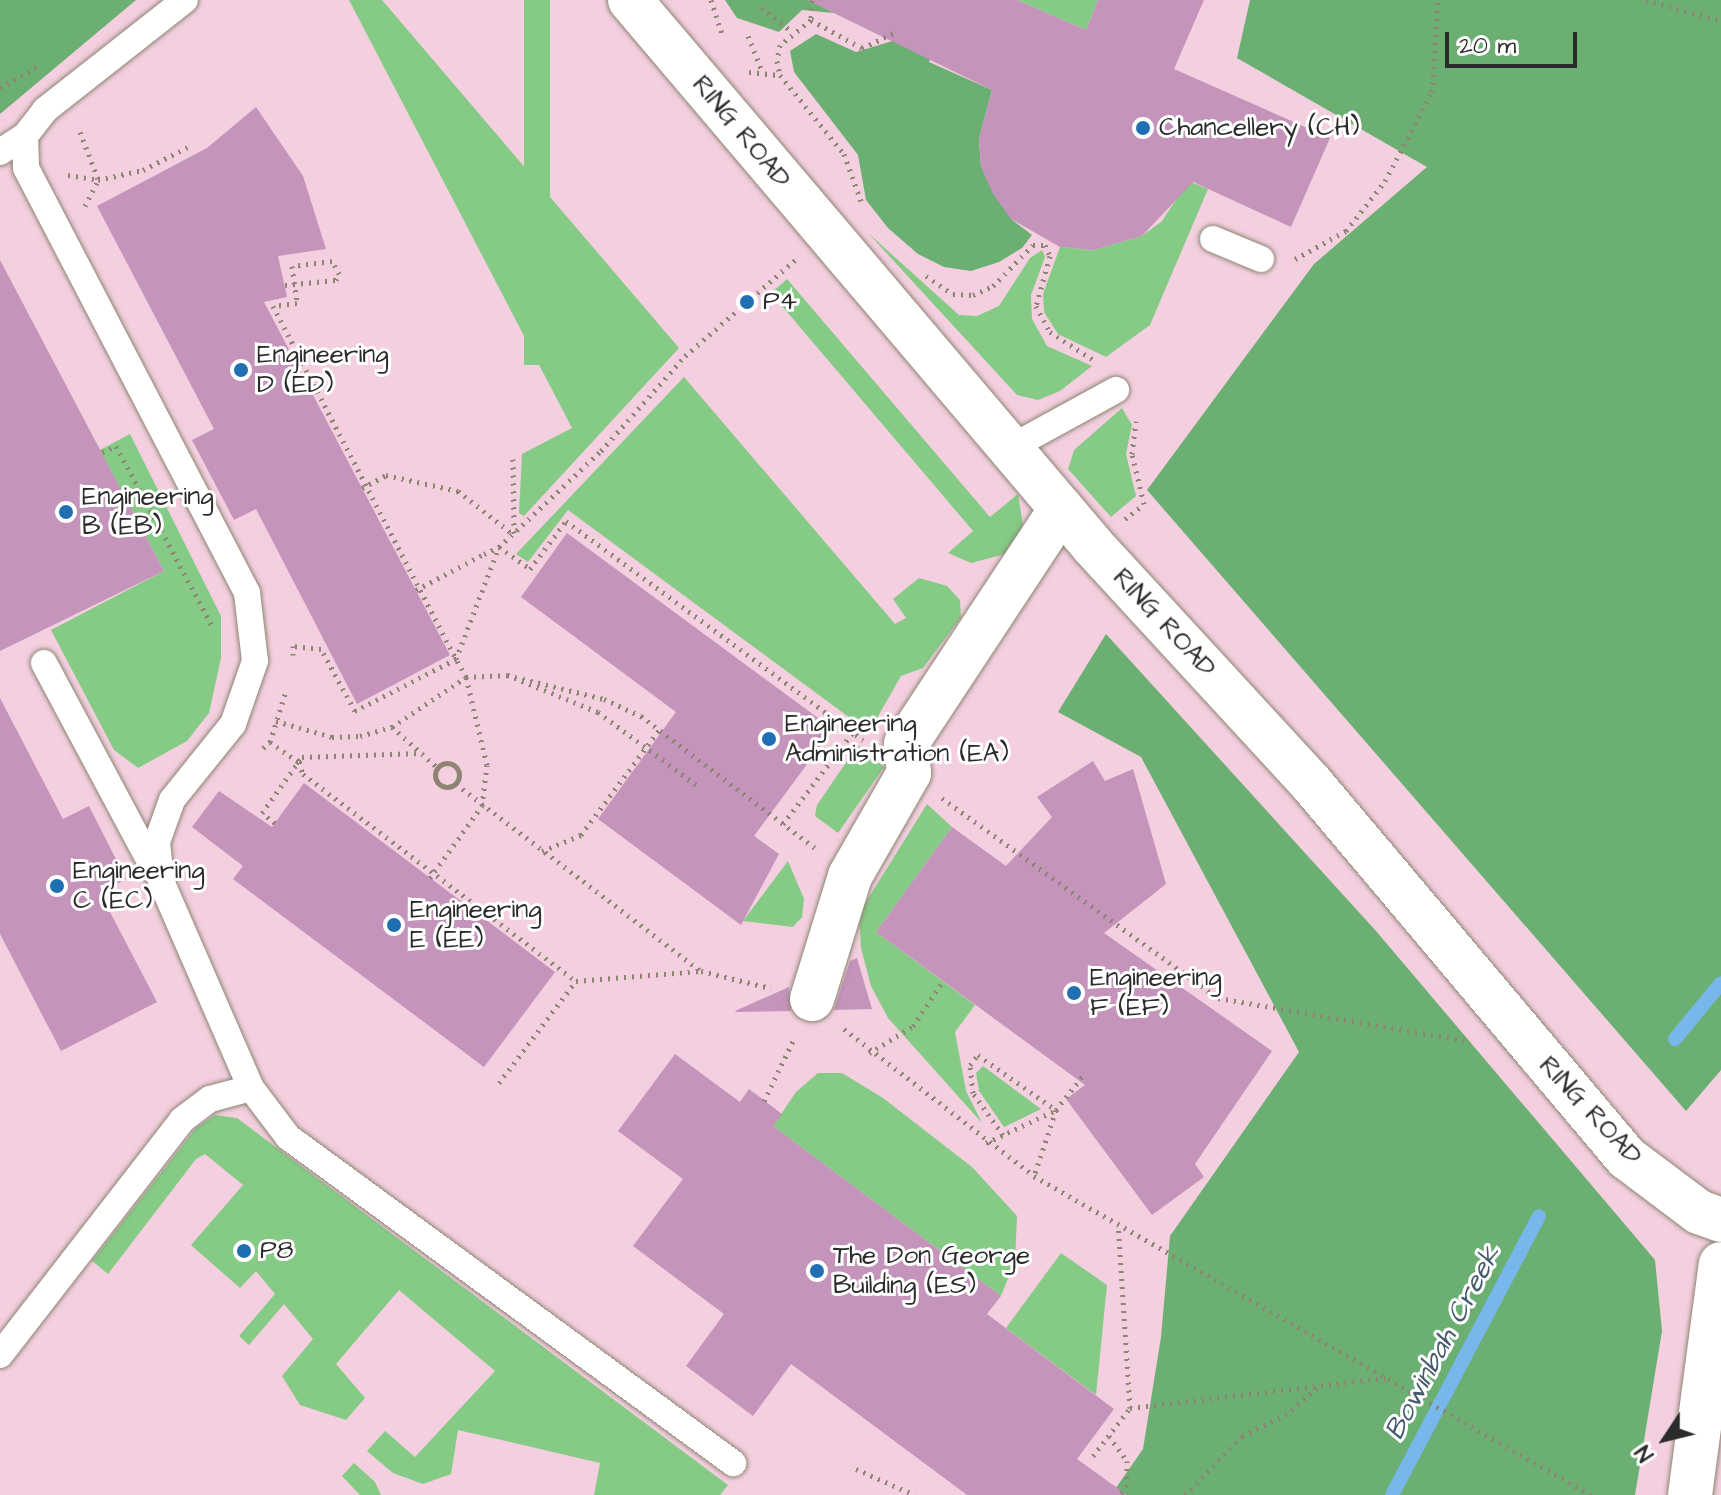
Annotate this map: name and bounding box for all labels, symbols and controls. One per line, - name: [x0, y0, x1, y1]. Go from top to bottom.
- scale bar: [1449, 16, 1581, 66]
- text: 20 m: [1459, 29, 1516, 63]
- street label: RING ROAD: [685, 70, 797, 194]
- place label: Chancellery (CH): [1159, 112, 1359, 144]
- marker: Chancellery (CH): [1134, 119, 1152, 137]
- place label: P4: [763, 286, 797, 318]
- marker: P4: [738, 293, 756, 311]
- place label: Engineering D (ED): [257, 339, 389, 400]
- marker: Engineering D (ED): [232, 361, 250, 379]
- place label: Engineering B (EB): [82, 481, 214, 542]
- marker: Engineering B (EB): [57, 503, 75, 521]
- street label: RING ROAD: [1106, 562, 1222, 684]
- place label: Engineering Administration (EA): [785, 708, 1009, 770]
- marker: Engineering Administration (EA): [760, 730, 778, 748]
- place label: Engineering C (EC): [73, 855, 205, 916]
- marker: Engineering C (EC): [48, 877, 66, 895]
- place label: Engineering E (EE): [410, 894, 542, 956]
- marker: Engineering E (EE): [385, 916, 403, 934]
- place label: Engineering F (EF): [1090, 962, 1222, 1024]
- marker: Engineering F (EF): [1065, 984, 1083, 1002]
- street label: RING ROAD: [1532, 1050, 1648, 1172]
- place label: P8: [260, 1235, 293, 1267]
- place label: The Don George Building (ES): [833, 1240, 1030, 1302]
- water label: Bowinbah Creek: [1378, 1240, 1508, 1446]
- marker: P8: [235, 1242, 253, 1260]
- marker: The Don George Building (ES): [808, 1262, 826, 1280]
- north arrow: [1625, 1399, 1705, 1479]
- text: N: [1628, 1439, 1662, 1468]

